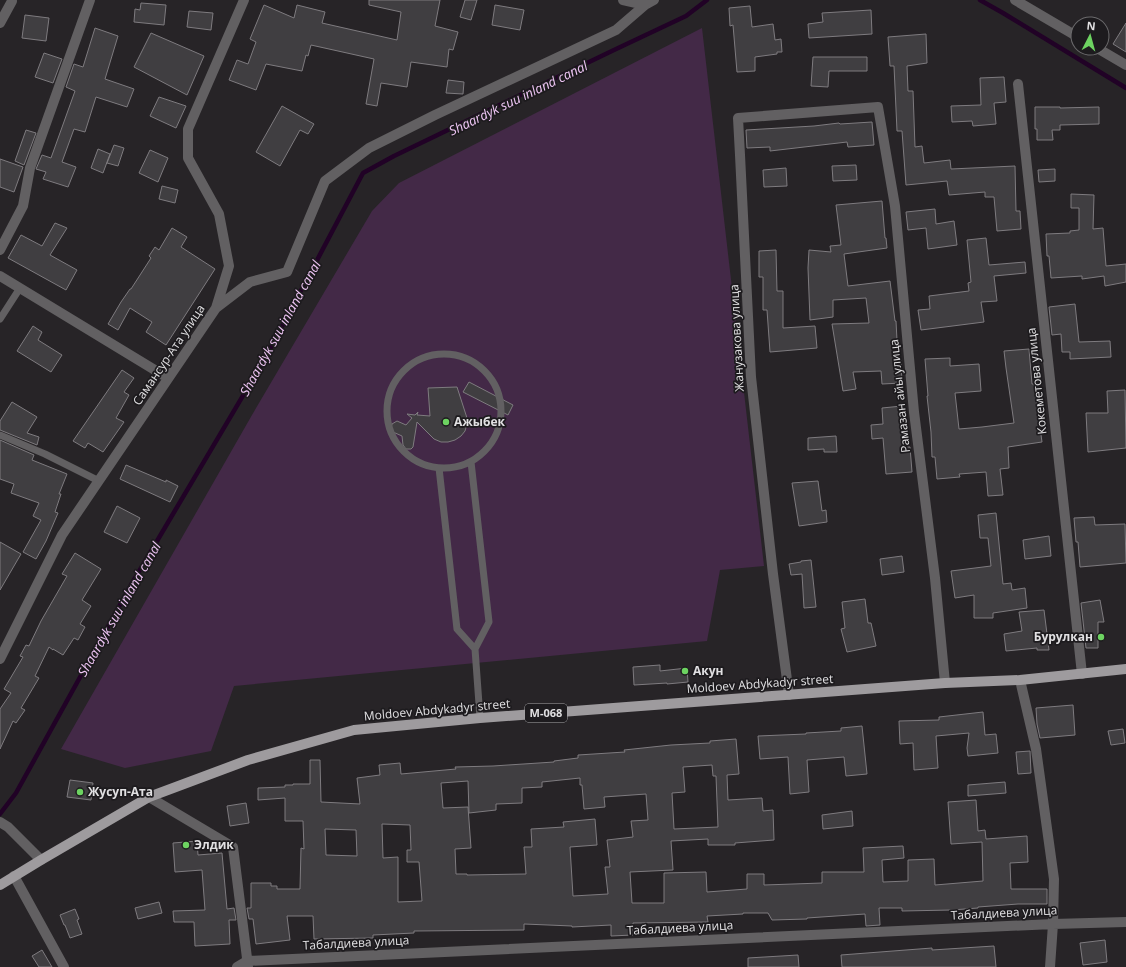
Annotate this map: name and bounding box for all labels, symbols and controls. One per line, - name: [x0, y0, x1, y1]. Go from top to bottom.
- north arrow: [1070, 16, 1110, 56]
- text: N: [1086, 18, 1096, 33]
- water label: Shaardyk suu inland canal: [446, 56, 591, 139]
- water label: Shaardyk suu inland canal: [235, 256, 325, 399]
- street label: Жанузакова улица: [725, 284, 748, 392]
- street label: Самансур-Ата улица: [129, 301, 209, 408]
- street label: Кокеметова улица: [1022, 327, 1051, 435]
- street label: Рамазан айы улица: [885, 339, 914, 454]
- place label: Ажыбек: [454, 413, 506, 430]
- marker: Ажыбек: [441, 417, 451, 427]
- water label: Shaardyk suu inland canal: [73, 538, 165, 679]
- place label: Бурулкан: [1034, 628, 1093, 645]
- marker: Бурулкан: [1096, 632, 1106, 642]
- place label: Акун: [693, 662, 724, 679]
- marker: Акун: [680, 666, 690, 676]
- street label: Moldoev Abdykadyr street: [686, 670, 834, 697]
- street label: Moldoev Abdykadyr street: [363, 695, 511, 724]
- road number: М-068: [525, 704, 567, 722]
- place label: Жусуп-Ата: [88, 783, 153, 800]
- marker: Жусуп-Ата: [75, 787, 85, 797]
- place label: Элдик: [194, 836, 234, 853]
- marker: Элдик: [181, 840, 191, 850]
- street label: Табалдиева улица: [950, 901, 1058, 924]
- street label: Табалдиева улица: [626, 916, 734, 939]
- street label: Табалдиева улица: [302, 931, 410, 954]

